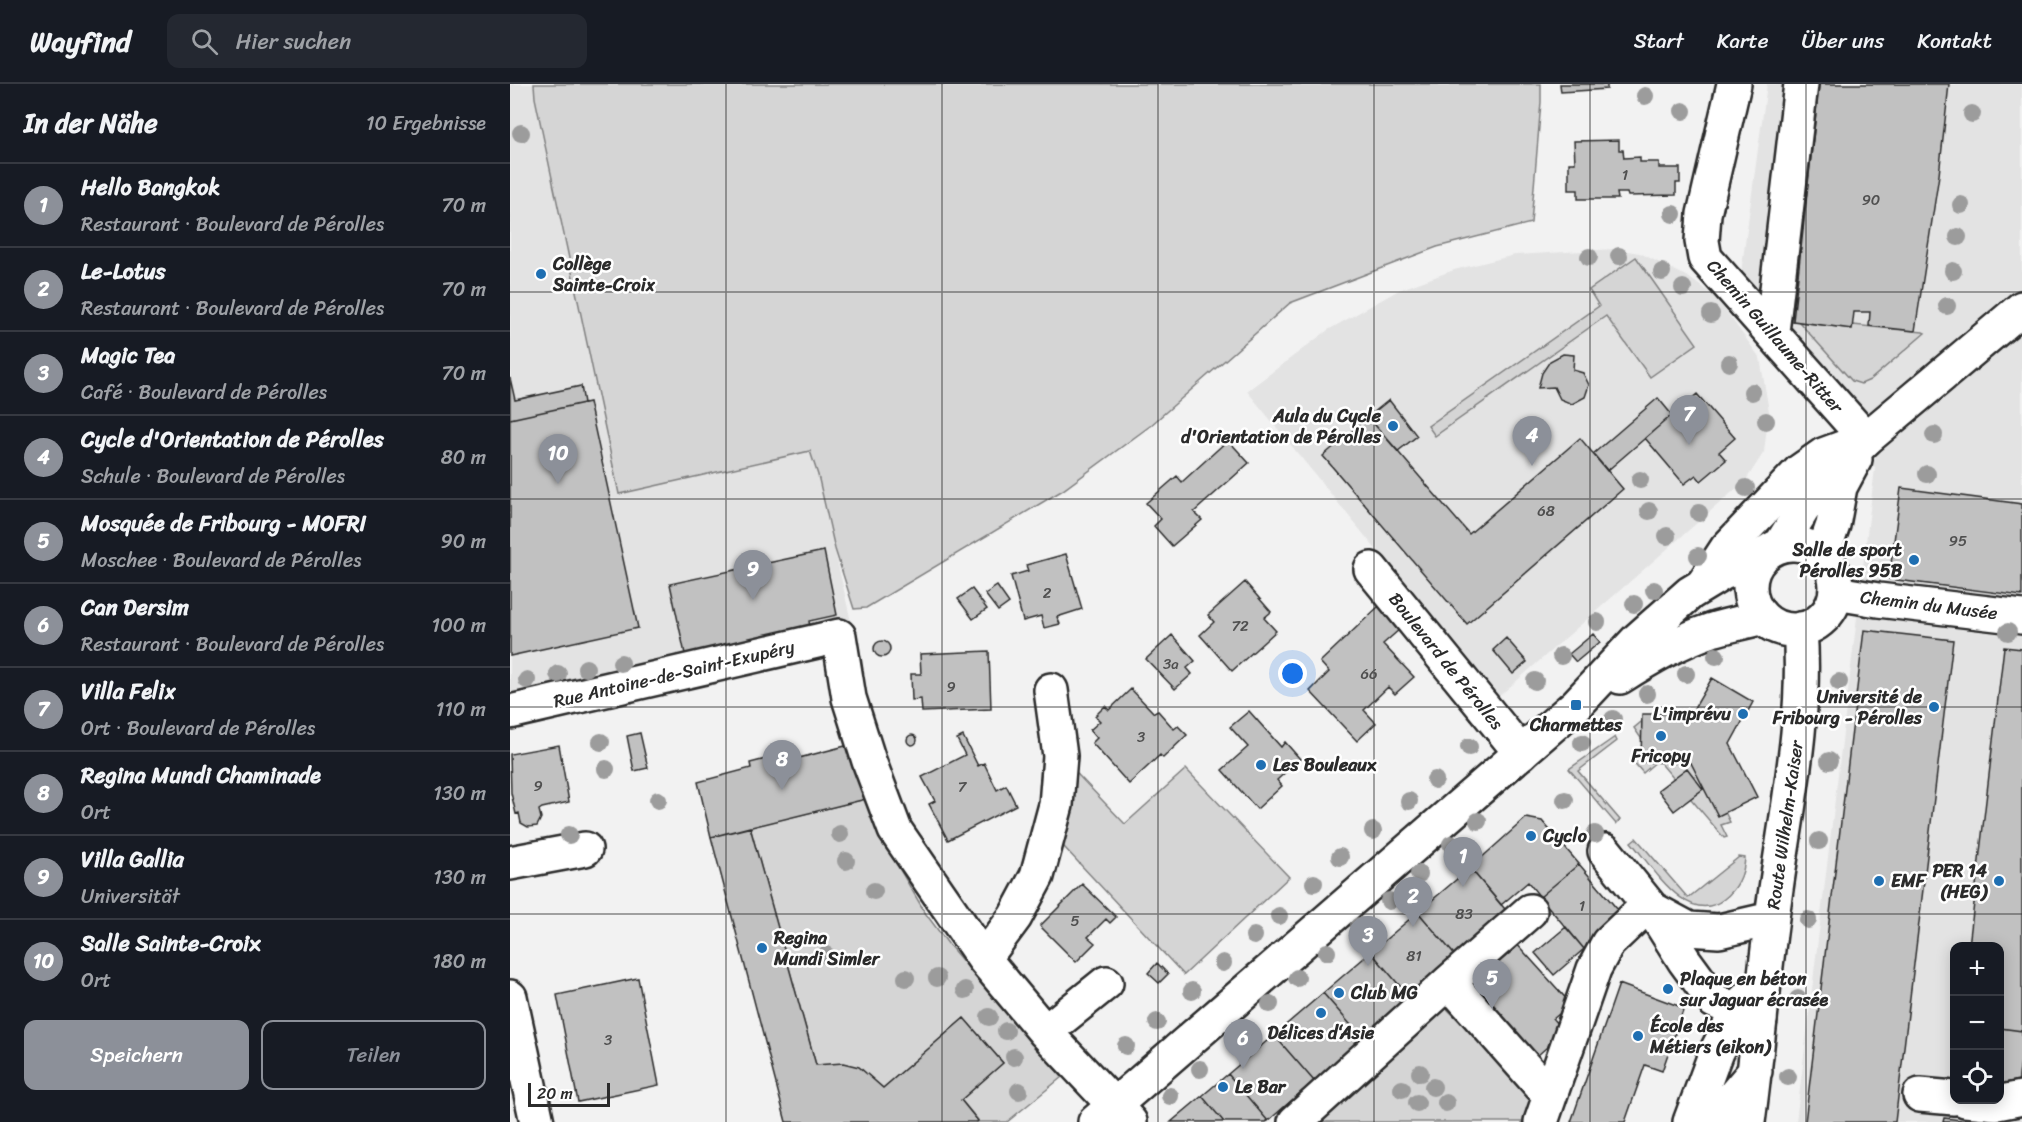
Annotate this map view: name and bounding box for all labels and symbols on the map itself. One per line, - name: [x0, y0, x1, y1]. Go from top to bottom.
- house number: 1: [1622, 162, 1628, 188]
- house number: 90: [1862, 187, 1880, 213]
- place label: Collège Sainte-Croix: [552, 248, 656, 301]
- street label: Chemin Guillaume-Ritter: [1699, 251, 1852, 422]
- marker: Collège Sainte-Croix: [534, 267, 548, 281]
- pin: 7: [1670, 396, 1708, 445]
- place label: Aula du Cycle d'Orientation de Pérolles: [1181, 400, 1382, 453]
- pin: 4: [1512, 416, 1552, 466]
- marker: Aula du Cycle d'Orientation de Pérolles: [1386, 419, 1400, 433]
- pin: 10: [538, 434, 578, 484]
- house number: 68: [1537, 498, 1555, 524]
- house number: 95: [1949, 528, 1967, 554]
- place label: Salle de sport Pérolles 95B: [1791, 534, 1903, 587]
- pin: 9: [734, 550, 772, 600]
- marker: Salle de sport Pérolles 95B: [1907, 553, 1921, 567]
- house number: 2: [1043, 580, 1052, 606]
- street label: Chemin du Musée: [1859, 581, 1999, 629]
- street label: Boulevard de Pérolles: [1380, 585, 1512, 737]
- house number: 72: [1231, 613, 1249, 639]
- street label: Rue Antoine-de-Saint-Exupéry: [550, 631, 798, 717]
- house number: 3a: [1163, 651, 1179, 677]
- your location: [1278, 659, 1307, 688]
- house number: 66: [1360, 661, 1378, 687]
- house number: 9: [946, 674, 956, 700]
- place label: Université de Fribourg - Pérolles: [1772, 681, 1923, 734]
- marker: Charmettes: [1569, 698, 1583, 712]
- place label: L'imprévu: [1653, 698, 1731, 730]
- marker: Université de Fribourg - Pérolles: [1927, 700, 1941, 714]
- marker: L'imprévu: [1736, 707, 1750, 721]
- place label: Charmettes: [1529, 709, 1623, 741]
- house number: 3: [1137, 724, 1145, 750]
- marker: Fricopy: [1654, 729, 1668, 743]
- street label: Route Wilhelm-Kaiser: [1757, 737, 1813, 911]
- pin: 8: [762, 740, 802, 790]
- place label: Fricopy: [1630, 740, 1691, 772]
- place label: Les Bouleaux: [1273, 749, 1377, 781]
- marker: Les Bouleaux: [1254, 758, 1268, 772]
- house number: 9: [533, 773, 543, 799]
- house number: 7: [958, 774, 968, 800]
- place label: Cyclo: [1542, 820, 1588, 852]
- marker: Cyclo: [1524, 829, 1538, 843]
- pin: 1: [1444, 838, 1482, 887]
- place label: PER 14 (HEG): [1932, 855, 1989, 908]
- place label: EMF: [1891, 865, 1928, 897]
- marker: EMF: [1872, 874, 1886, 888]
- marker: PER 14 (HEG): [1992, 874, 2006, 888]
- pin: 2: [1394, 878, 1432, 927]
- house number: 1: [1579, 893, 1585, 919]
- house number: 83: [1455, 901, 1473, 927]
- house number: 5: [1070, 908, 1080, 934]
- pin: 3: [1348, 916, 1388, 966]
- place label: Regina Mundi Simler: [773, 922, 881, 975]
- marker: Regina Mundi Simler: [755, 941, 769, 955]
- house number: 81: [1406, 943, 1422, 969]
- pin: 5: [1472, 960, 1512, 1009]
- place label: Plaque en béton sur Jaguar écrasée: [1679, 963, 1828, 1016]
- place label: Club MG: [1350, 977, 1418, 1009]
- marker: Plaque en béton sur Jaguar écrasée: [1661, 982, 1675, 996]
- marker: Club MG: [1332, 986, 1346, 1000]
- marker: Délices d‘Asie: [1314, 1006, 1328, 1020]
- place label: École des Métiers (eikon): [1649, 1010, 1772, 1063]
- place label: Délices d‘Asie: [1268, 1017, 1375, 1049]
- pin: 6: [1224, 1020, 1262, 1069]
- house number: 3: [604, 1027, 612, 1053]
- marker: École des Métiers (eikon): [1631, 1029, 1645, 1043]
- place label: Le Bar: [1235, 1071, 1287, 1103]
- scale bar: [528, 1080, 610, 1108]
- marker: Le Bar: [1216, 1080, 1230, 1094]

